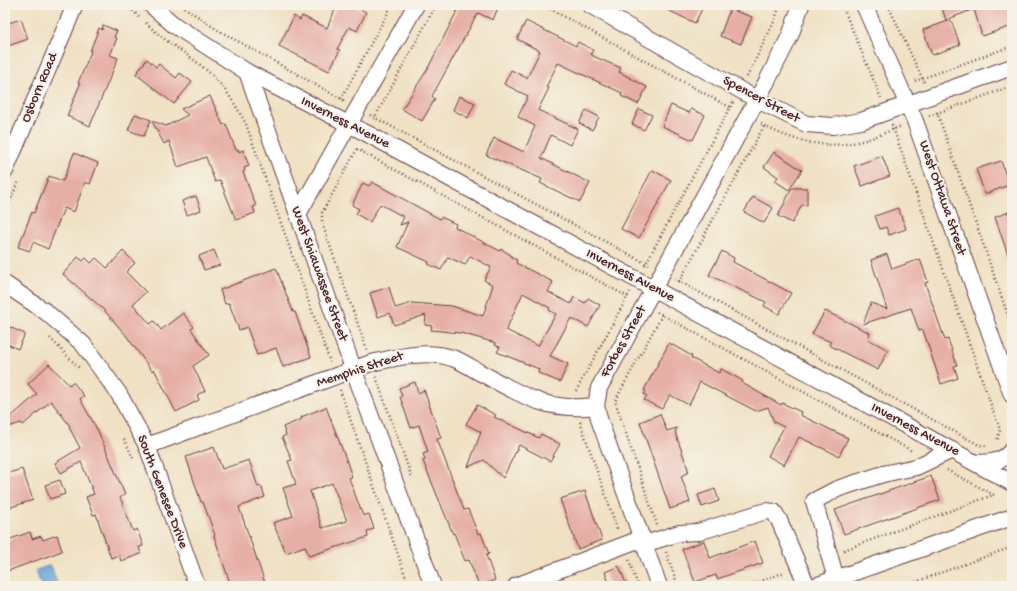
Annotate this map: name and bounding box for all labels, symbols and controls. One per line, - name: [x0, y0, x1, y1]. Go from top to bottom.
- street label: Osborn Road: [18, 49, 63, 125]
- street label: Spencer Street: [720, 73, 804, 128]
- street label: Inverness Avenue: [297, 93, 393, 153]
- street label: West Ottawa Street: [914, 138, 970, 259]
- street label: West Shiawassee Street: [287, 204, 352, 345]
- street label: Inverness Avenue: [583, 245, 678, 307]
- street label: Forbes Street: [597, 302, 651, 382]
- street label: Memphis Street: [315, 348, 407, 392]
- street label: Inverness Avenue: [868, 399, 963, 461]
- street label: South Genesee Drive: [133, 433, 192, 552]

